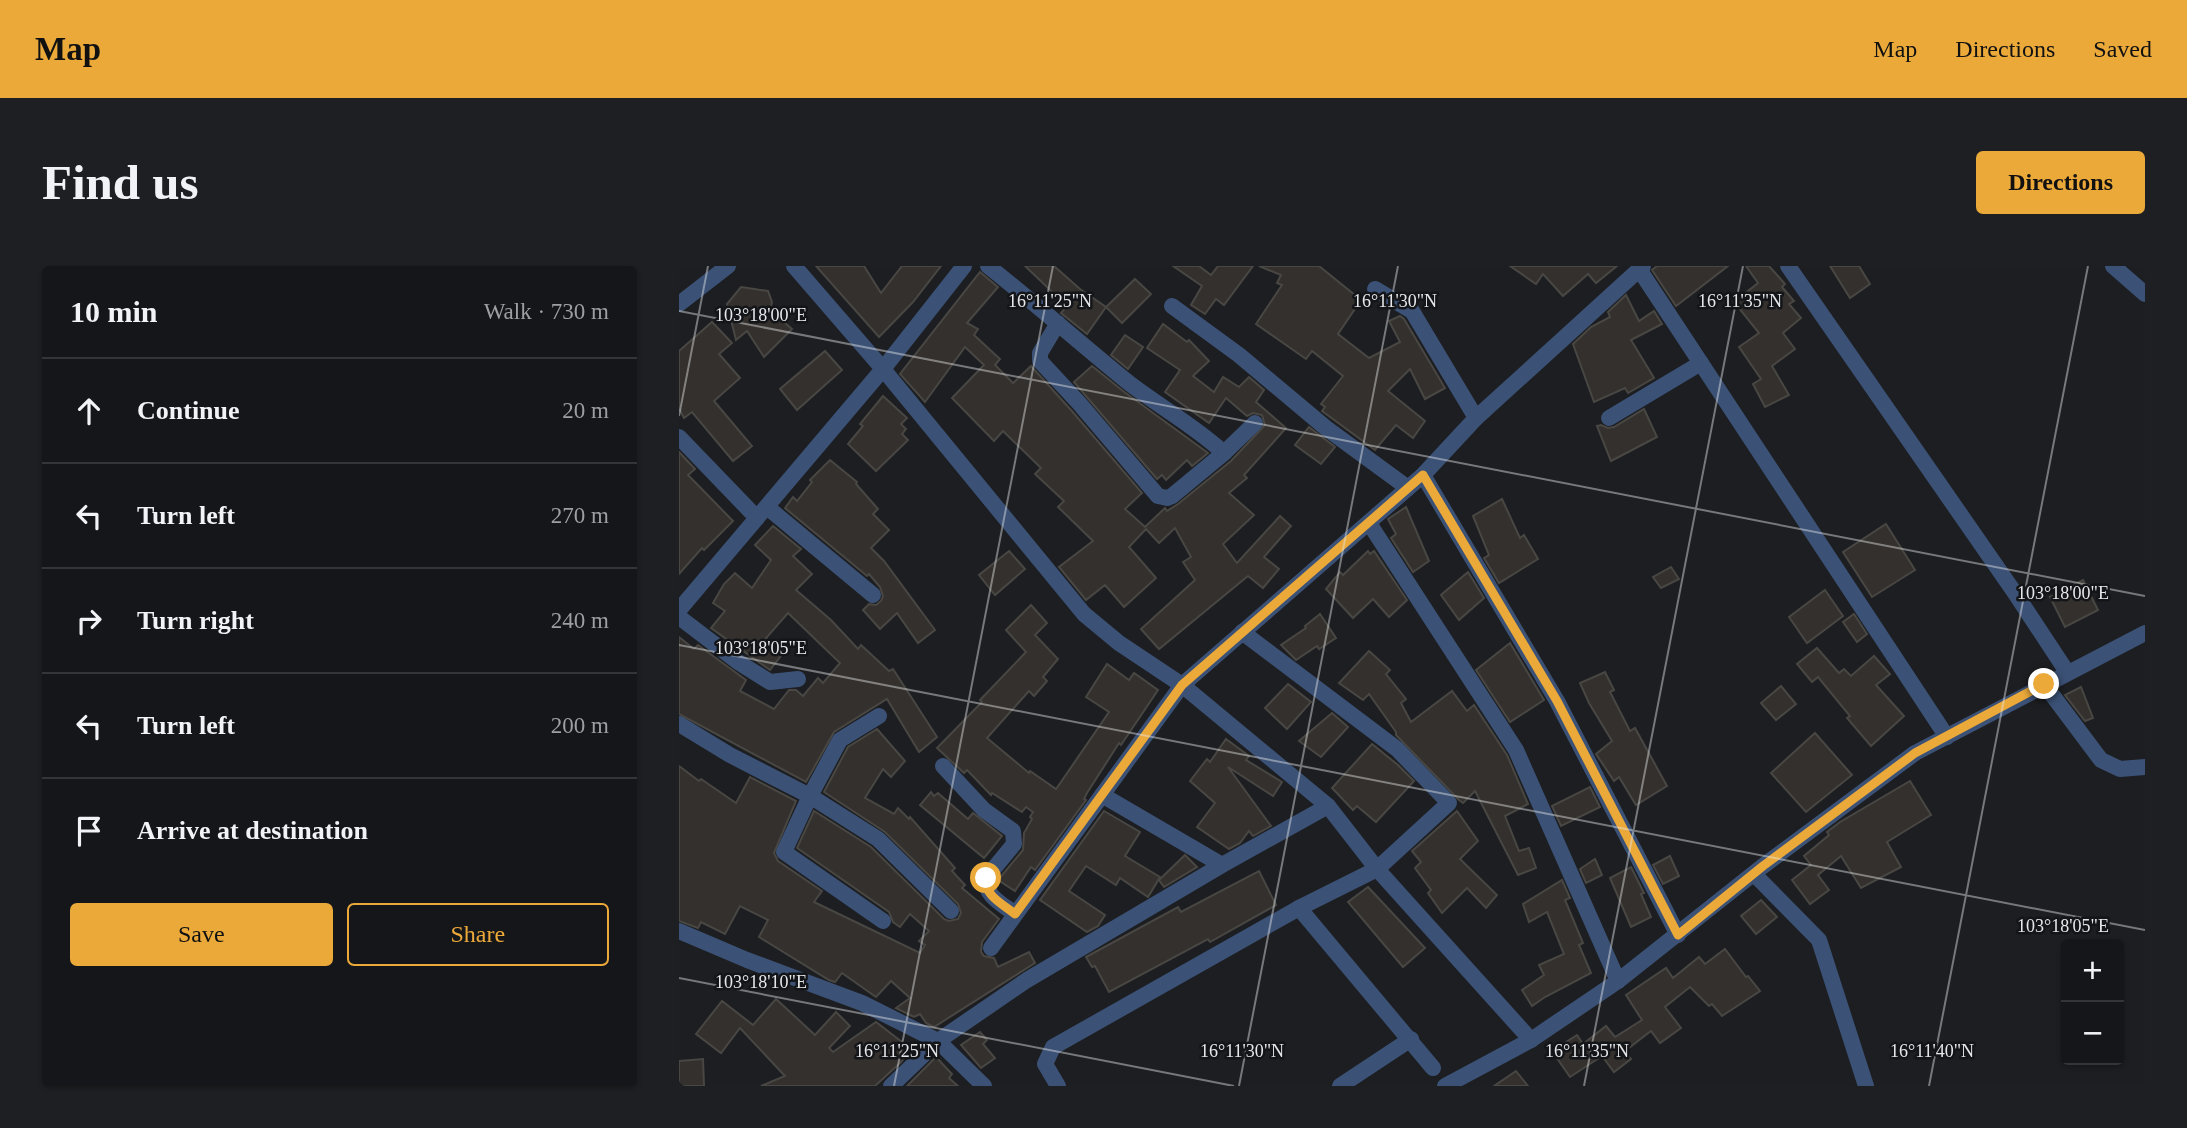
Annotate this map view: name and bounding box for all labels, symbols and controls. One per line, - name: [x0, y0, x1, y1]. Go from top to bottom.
- text: Map: [35, 31, 101, 67]
- text: Map: [1873, 36, 1917, 62]
- text: Directions: [1955, 36, 2055, 62]
- text: Saved: [2093, 36, 2152, 62]
- button: Directions: [1976, 151, 2145, 214]
- text: Find us: [42, 155, 199, 210]
- text: 16°11'25"N: [1008, 291, 1092, 311]
- text: 16°11'30"N: [1353, 291, 1437, 311]
- text: 16°11'35"N: [1698, 291, 1782, 311]
- text: 10 min: [70, 295, 158, 328]
- text: Walk · 730 m: [484, 299, 609, 324]
- text: 103°18'00"E: [715, 305, 807, 325]
- icon: ahead: [70, 392, 108, 430]
- text: Continue: [137, 396, 240, 425]
- text: 20 m: [562, 398, 609, 423]
- icon: left: [70, 497, 108, 535]
- text: Turn left: [137, 501, 235, 530]
- text: 270 m: [551, 503, 609, 528]
- text: 103°18'00"E: [2017, 583, 2109, 603]
- icon: right: [70, 602, 108, 640]
- text: Turn right: [137, 606, 254, 635]
- text: 240 m: [551, 608, 609, 633]
- text: 103°18'05"E: [715, 638, 807, 658]
- route end: [2028, 668, 2059, 699]
- icon: left: [70, 707, 108, 745]
- text: Turn left: [137, 711, 235, 740]
- text: 200 m: [551, 713, 609, 738]
- icon: arrive: [70, 812, 108, 850]
- text: Arrive at destination: [137, 816, 368, 845]
- route start: [970, 862, 1001, 893]
- button: Save: [70, 903, 333, 966]
- button: Share: [347, 903, 609, 966]
- text: 103°18'05"E: [2017, 916, 2109, 936]
- map controls: [2061, 939, 2124, 1065]
- button: +: [2061, 939, 2124, 1002]
- text: 103°18'10"E: [715, 972, 807, 992]
- button: −: [2061, 1002, 2124, 1065]
- text: 16°11'25"N: [855, 1041, 939, 1061]
- text: 16°11'30"N: [1200, 1041, 1284, 1061]
- text: 16°11'35"N: [1545, 1041, 1629, 1061]
- text: 16°11'40"N: [1890, 1041, 1974, 1061]

